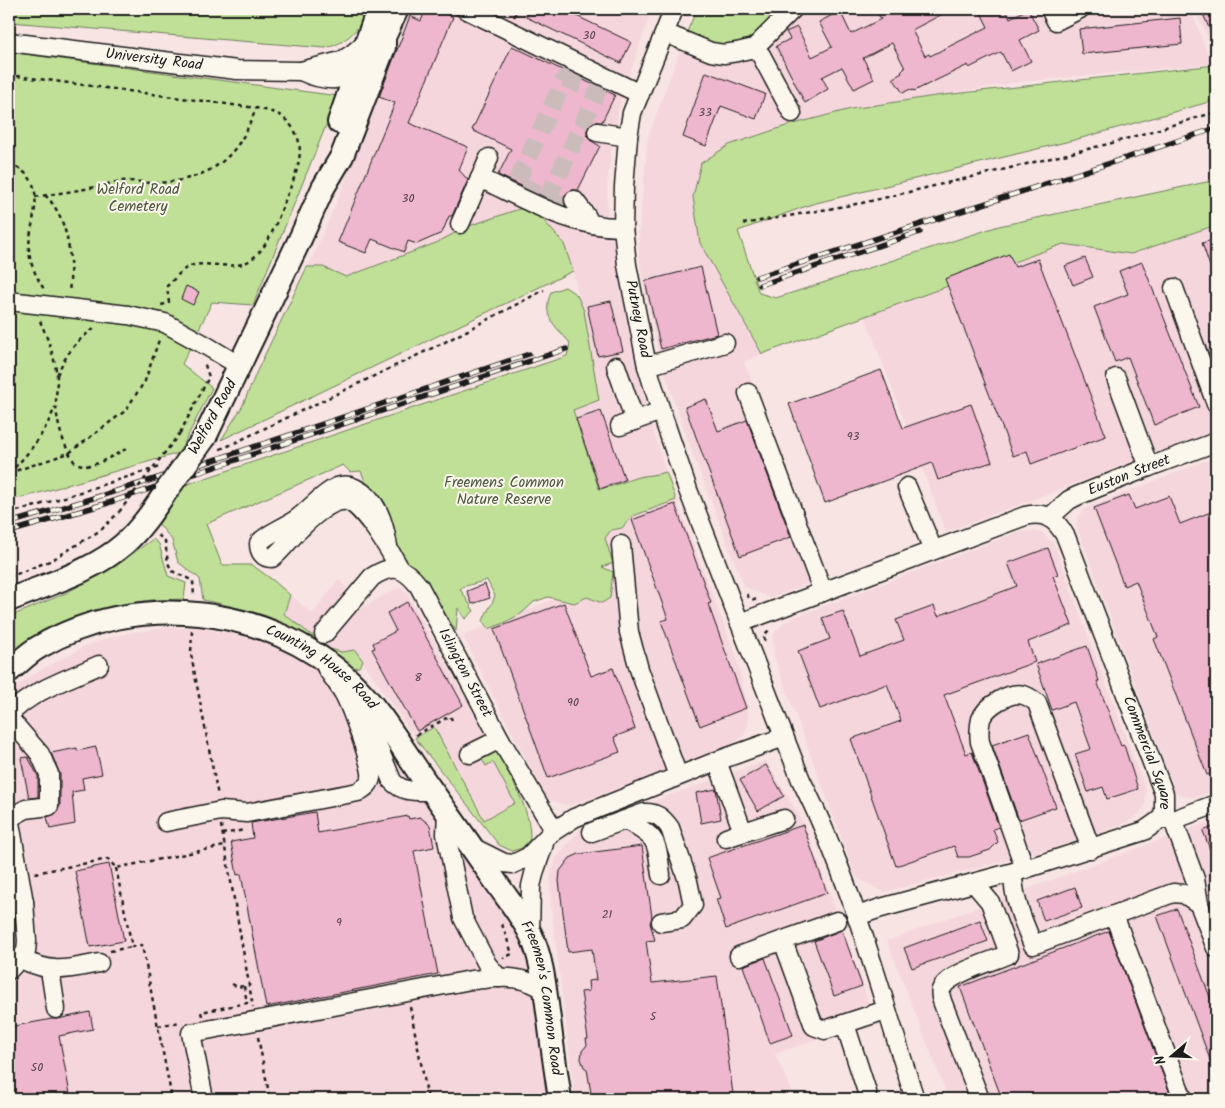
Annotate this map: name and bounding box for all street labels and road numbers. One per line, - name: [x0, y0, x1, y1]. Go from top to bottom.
- street label: University Road: [104, 42, 204, 78]
- street label: Putney Road: [618, 278, 657, 361]
- street label: Welford Road: [182, 374, 244, 459]
- street label: Euston Street: [1084, 448, 1174, 502]
- street label: Counting House Road: [262, 618, 384, 715]
- street label: Islington Street: [431, 624, 499, 722]
- street label: Commercial Square: [1116, 693, 1176, 810]
- street label: Freemen's Common Road: [513, 916, 568, 1078]

